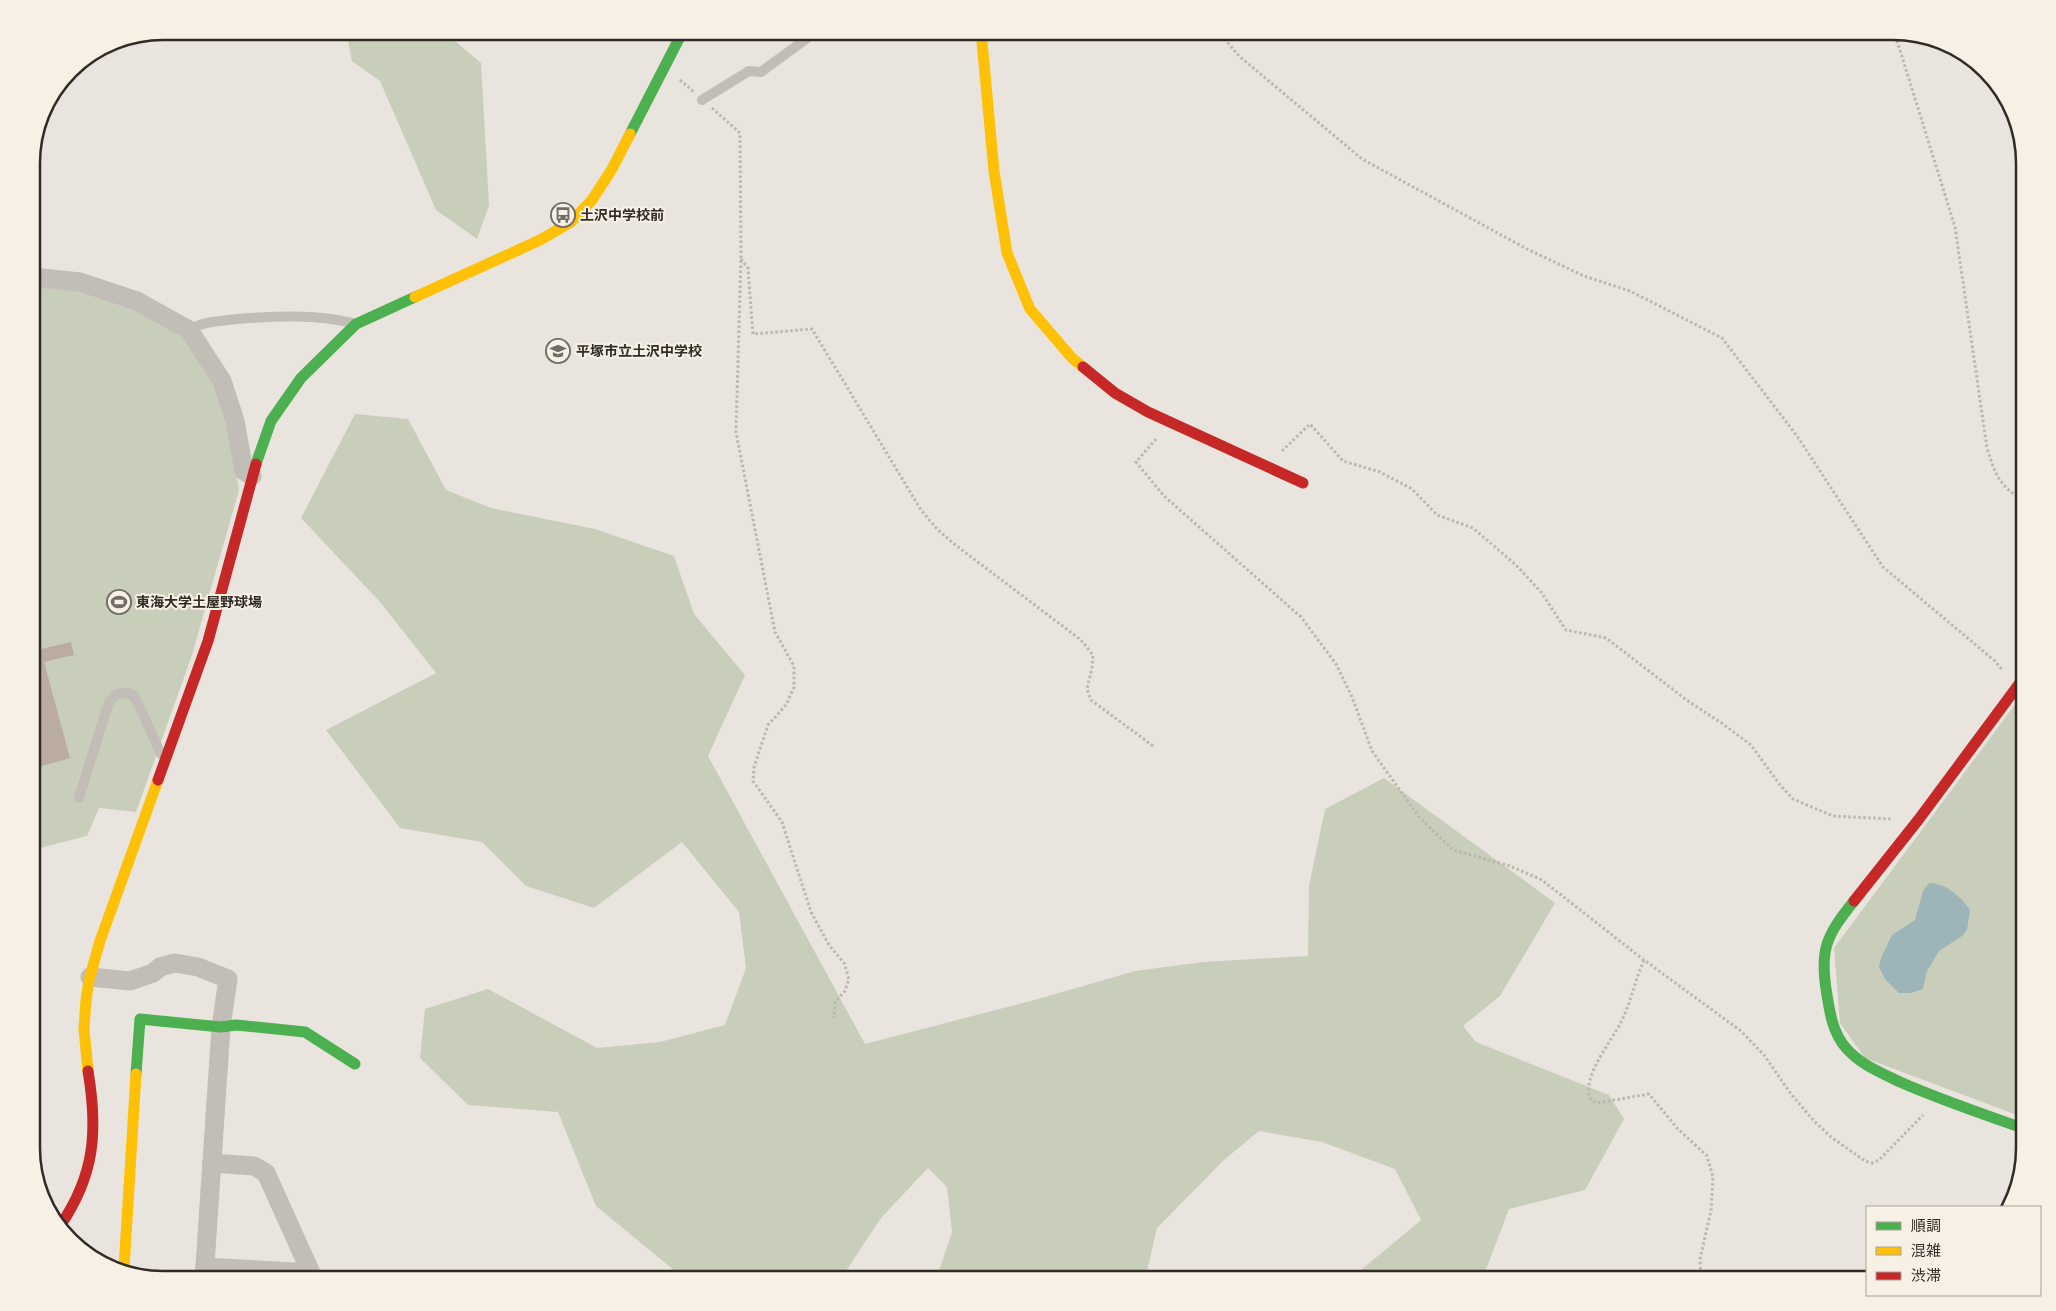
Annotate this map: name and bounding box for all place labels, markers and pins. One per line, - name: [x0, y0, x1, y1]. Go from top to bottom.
- bus stop icon: 土沢中学校前: [550, 202, 576, 228]
- place label: 土沢中学校前: [580, 207, 664, 223]
- school or university icon: 平塚市立土沢中学校: [545, 338, 571, 364]
- place label: 平塚市立土沢中学校: [576, 343, 702, 359]
- sports icon: 東海大学土屋野球場: [106, 589, 132, 615]
- place label: 東海大学土屋野球場: [136, 594, 262, 610]

